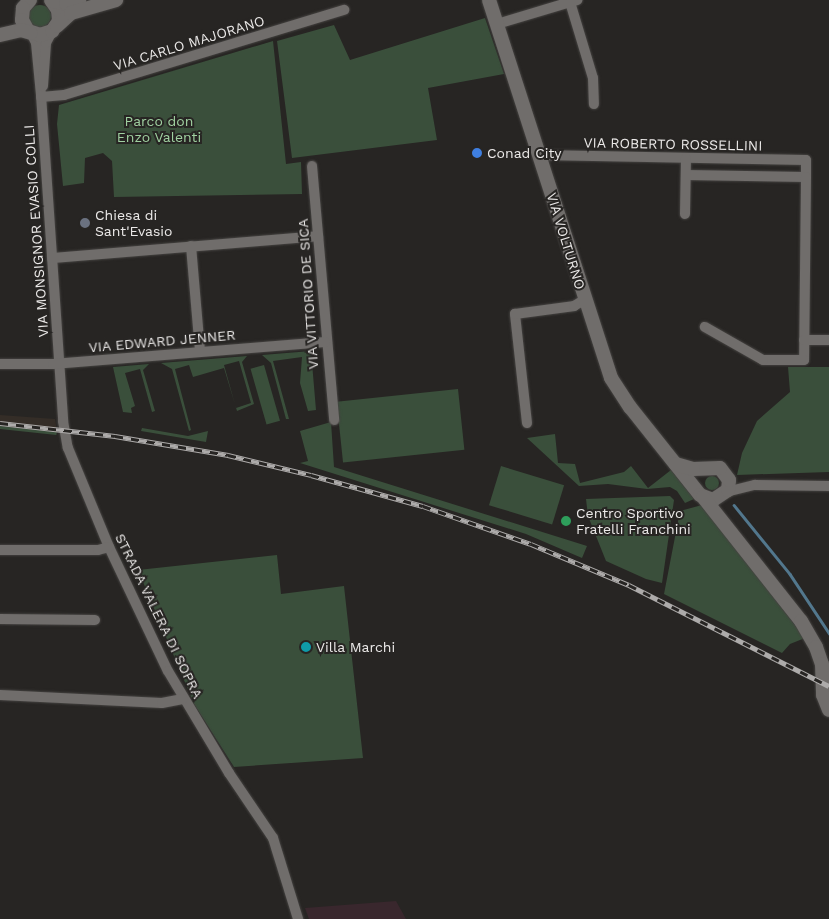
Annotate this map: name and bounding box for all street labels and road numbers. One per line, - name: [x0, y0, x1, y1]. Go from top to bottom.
- street label: VIA CARLO MAJORANO: [111, 12, 267, 74]
- street label: VIA MONSIGNOR EVASIO COLLI: [20, 124, 52, 338]
- street label: VIA ROBERTO ROSSELLINI: [583, 134, 763, 154]
- street label: VIA VOLTURNO: [543, 190, 589, 292]
- street label: VIA VITTORIO DE SICA: [294, 218, 322, 370]
- street label: VIA EDWARD JENNER: [87, 326, 237, 356]
- street label: STRADA VALERA DI SOPRA: [111, 530, 207, 702]

